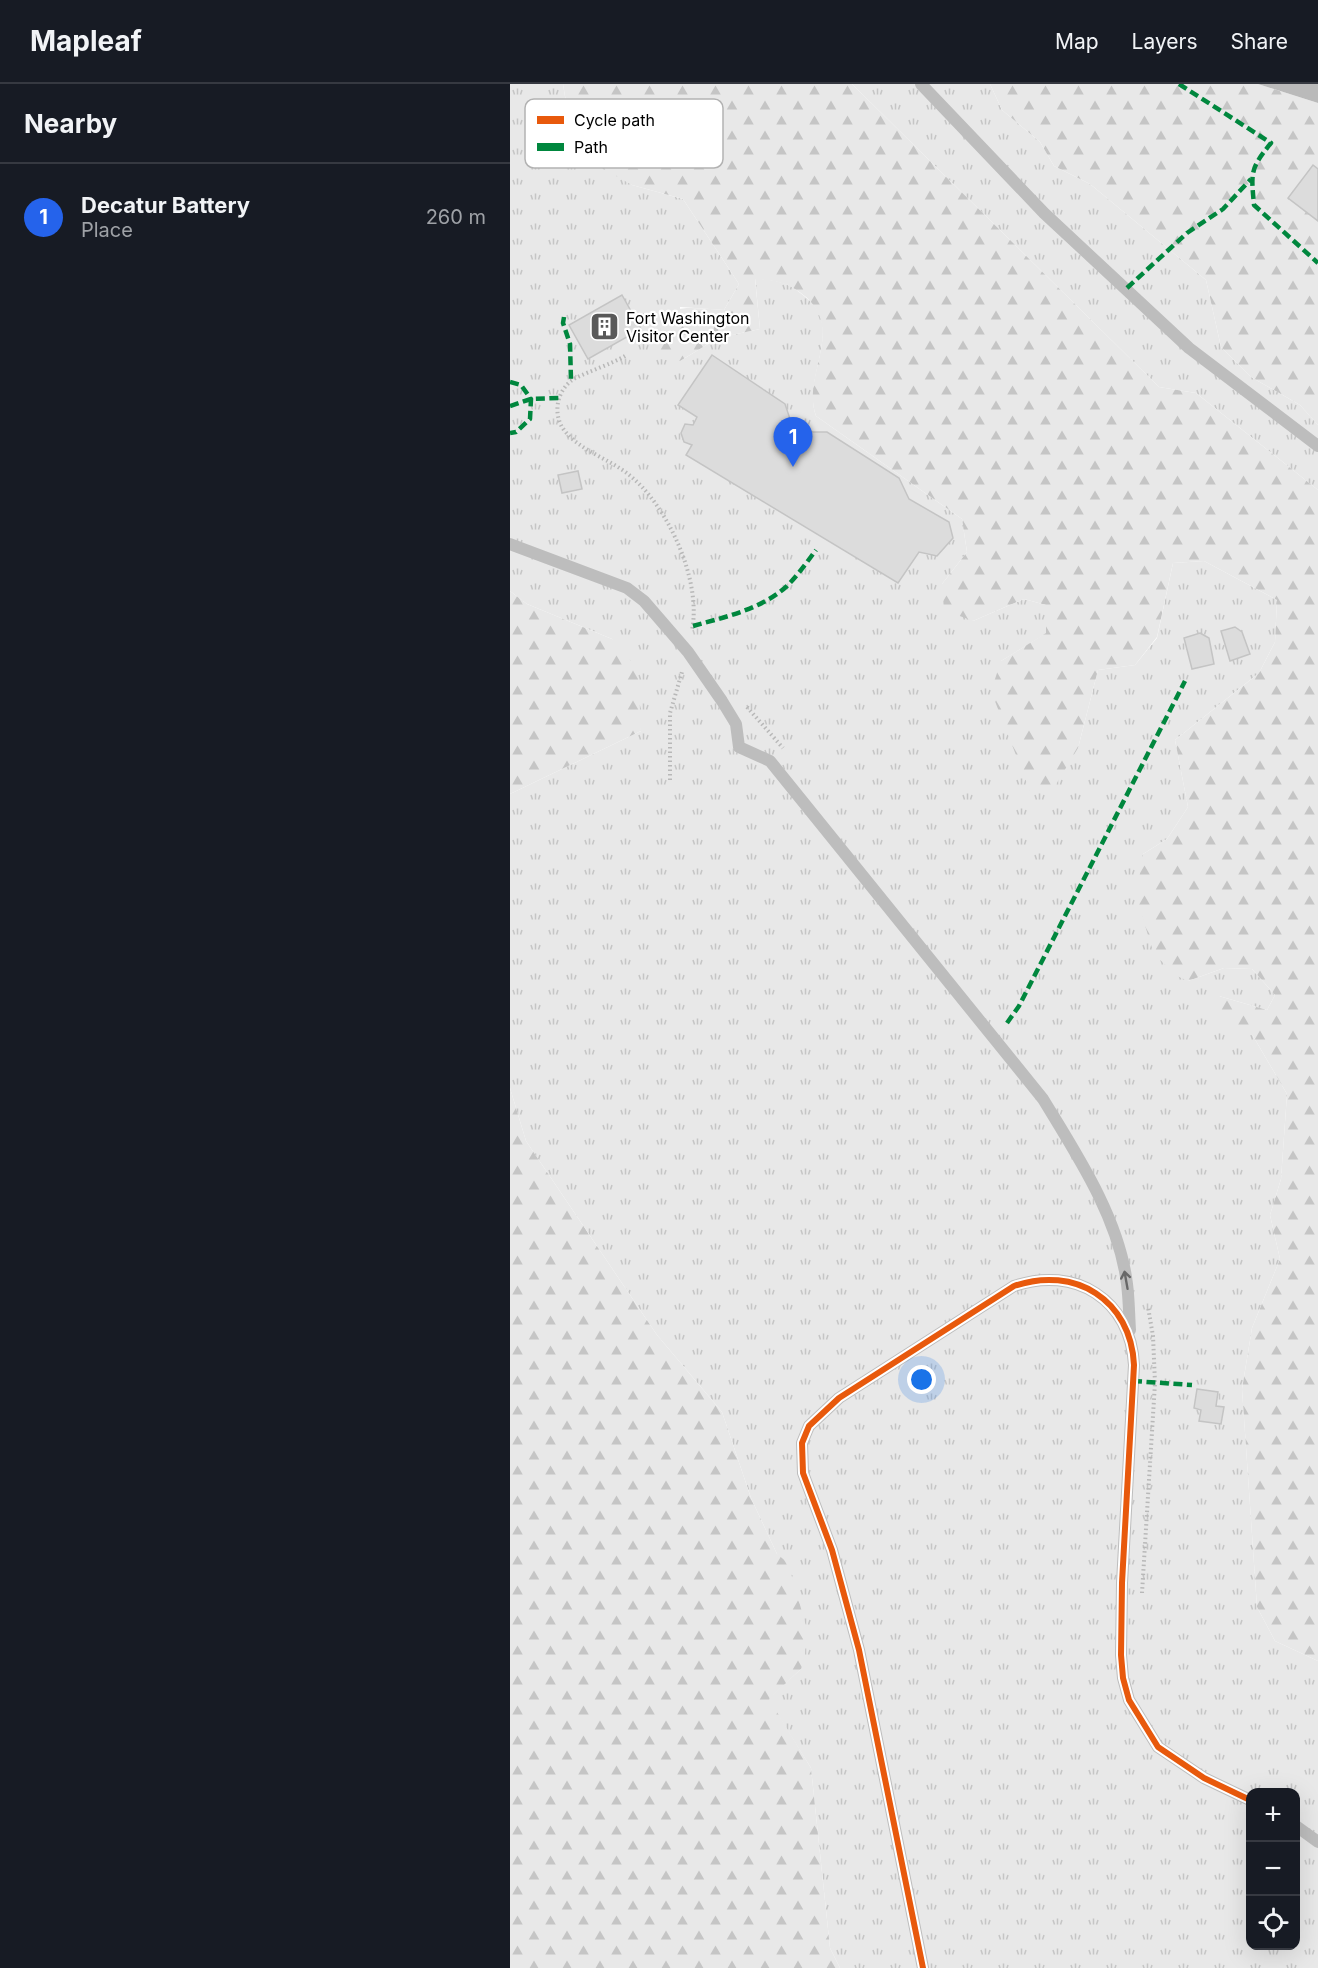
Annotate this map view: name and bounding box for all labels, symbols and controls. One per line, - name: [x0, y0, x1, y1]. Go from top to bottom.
- text: Mapleaf: [30, 24, 142, 58]
- text: Map: [1055, 29, 1099, 54]
- text: Layers: [1132, 29, 1198, 54]
- text: Share: [1231, 29, 1288, 54]
- legend: [525, 99, 723, 168]
- text: Nearby: [24, 108, 117, 139]
- text: Cycle path: [574, 110, 655, 130]
- text: Path: [574, 137, 608, 157]
- text: Decatur Battery: [81, 192, 250, 218]
- text: 1: [39, 205, 48, 229]
- text: 260 m: [426, 205, 486, 229]
- text: Place: [81, 218, 133, 242]
- place label: Fort Washington Visitor Center: [626, 308, 750, 346]
- building icon: Fort Washington Visitor Center: [589, 311, 621, 343]
- pin: 1: [774, 418, 812, 467]
- one-way arrow: [1120, 1271, 1131, 1290]
- your location: [907, 1365, 936, 1394]
- map controls: [1246, 1788, 1300, 1950]
- button: +: [1246, 1788, 1300, 1842]
- button: −: [1246, 1842, 1300, 1896]
- button: locate: [1246, 1896, 1300, 1950]

